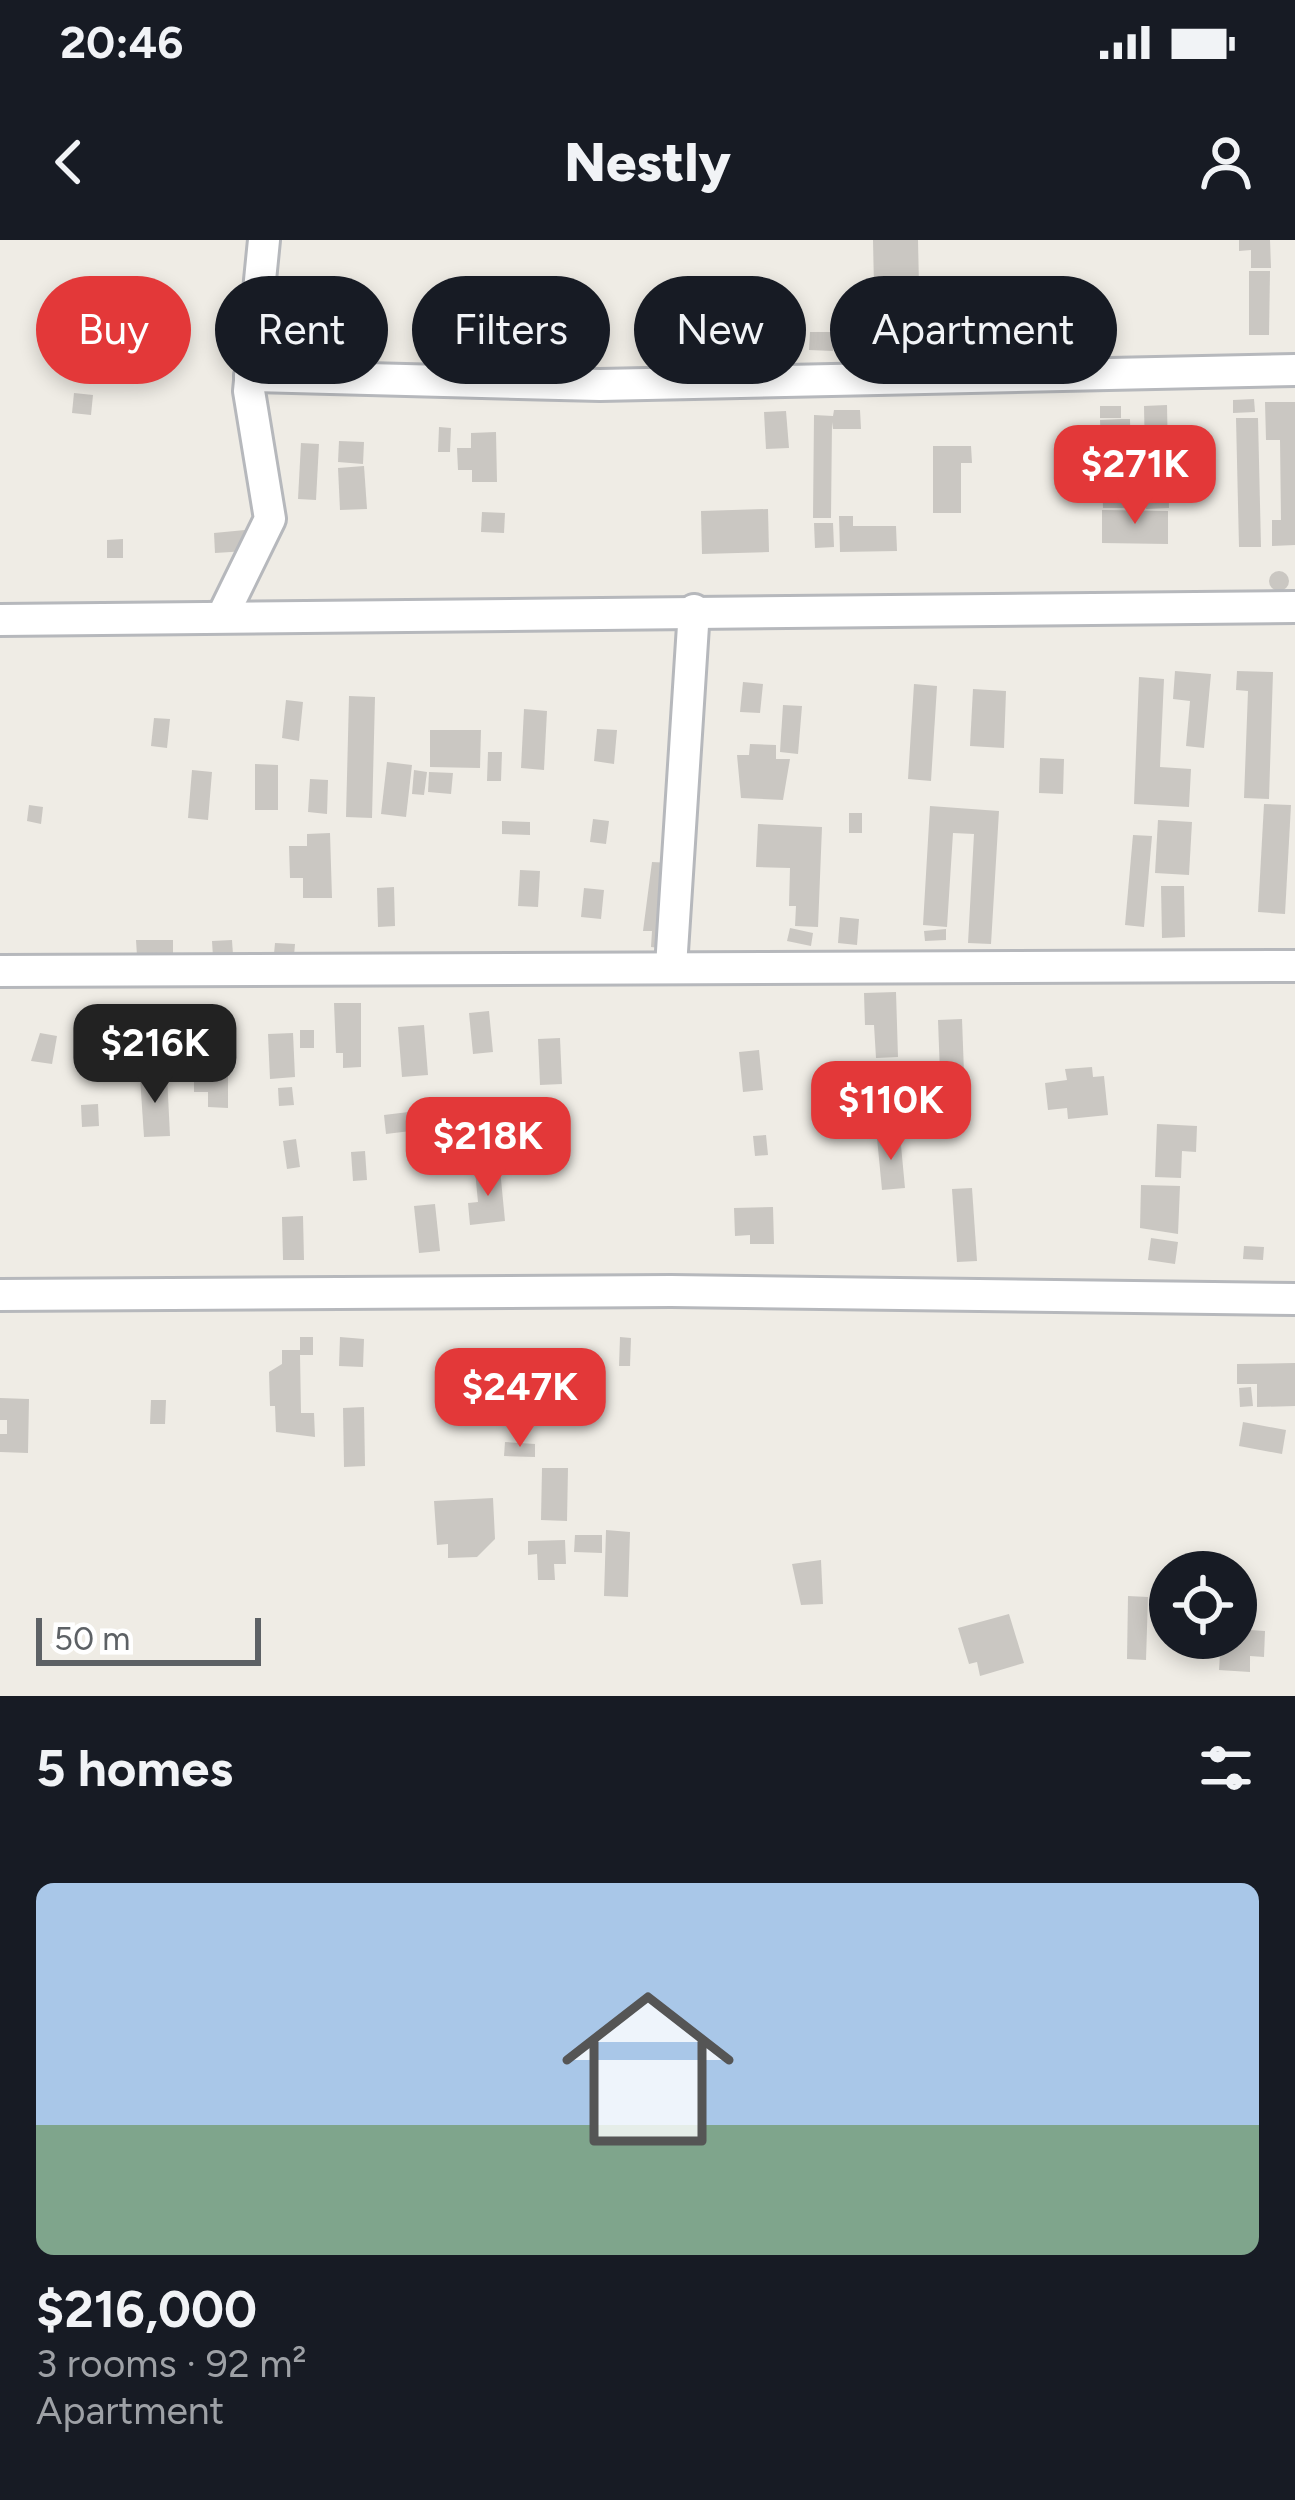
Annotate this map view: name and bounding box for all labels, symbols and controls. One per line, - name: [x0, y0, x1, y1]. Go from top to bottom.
- text: 20:46: [60, 15, 183, 69]
- icon: back: [36, 129, 102, 195]
- icon: person: [1193, 129, 1259, 195]
- text: Nestly: [564, 130, 731, 195]
- chip: Buy: [36, 276, 191, 384]
- chip: Rent: [215, 276, 388, 384]
- chip: Filters: [412, 276, 610, 384]
- chip: New: [634, 276, 806, 384]
- chip: Apartment: [830, 276, 1117, 384]
- pin: $271K: [1051, 425, 1219, 527]
- text: $271K: [1081, 440, 1189, 487]
- pin: $216K: [71, 1004, 239, 1106]
- text: $216K: [100, 1019, 210, 1066]
- pin: $110K: [807, 1061, 975, 1163]
- text: $110K: [838, 1076, 944, 1123]
- pin: $218K: [404, 1097, 572, 1199]
- text: $218K: [433, 1112, 543, 1159]
- pin: $247K: [436, 1348, 604, 1450]
- text: $247K: [462, 1363, 578, 1410]
- map controls: [1149, 1551, 1257, 1659]
- button: locate: [1149, 1551, 1257, 1659]
- scale bar: [36, 1612, 261, 1665]
- text: 50 m: [54, 1619, 130, 1658]
- icon: filters: [1193, 1735, 1259, 1801]
- text: 5 homes: [36, 1738, 233, 1799]
- icon: home: [540, 1961, 756, 2177]
- text: $216,000: [36, 2279, 257, 2340]
- text: 3 rooms · 92 m²: [36, 2340, 307, 2387]
- text: Apartment: [36, 2387, 224, 2434]

